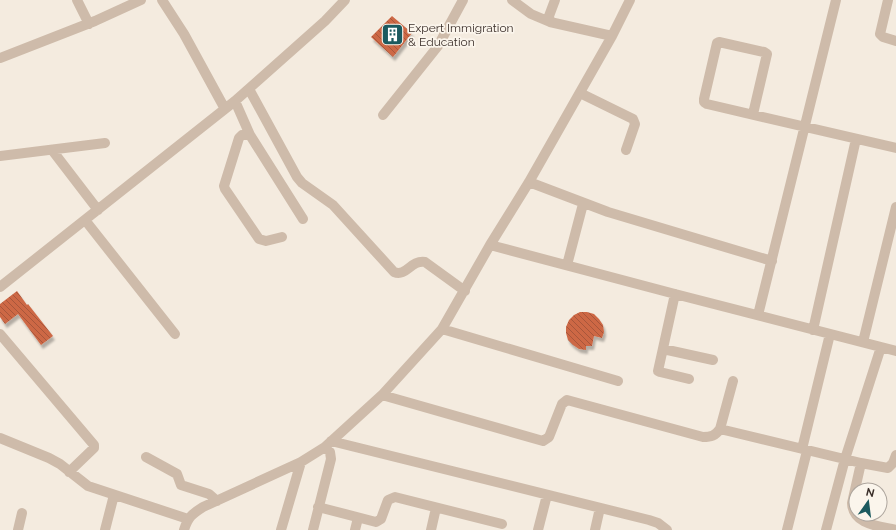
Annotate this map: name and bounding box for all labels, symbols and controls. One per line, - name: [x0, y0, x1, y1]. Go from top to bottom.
- place label: Expert Immigration & Education: [408, 21, 514, 49]
- building icon: Expert Immigration & Education: [379, 22, 405, 48]
- north arrow: [848, 482, 888, 522]
- text: N: [865, 485, 876, 500]

